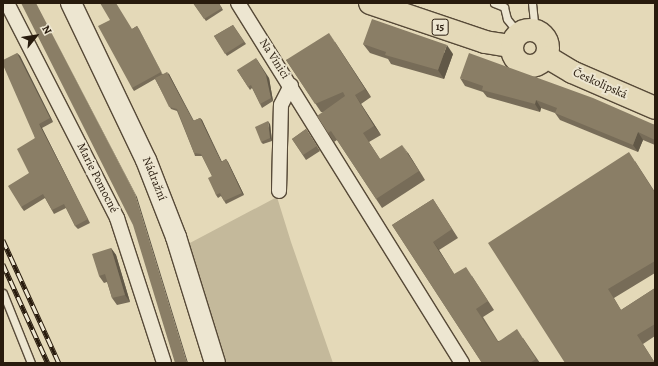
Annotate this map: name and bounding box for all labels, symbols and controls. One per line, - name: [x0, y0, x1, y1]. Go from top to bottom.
- north arrow: [16, 16, 56, 56]
- road number: 15: [431, 18, 449, 36]
- text: N: [38, 23, 55, 37]
- street label: Na Vinici: [256, 36, 292, 82]
- street label: Českolipská: [571, 66, 629, 102]
- street label: Marie Pomocné: [73, 141, 121, 215]
- street label: Nádražní: [139, 155, 169, 203]

